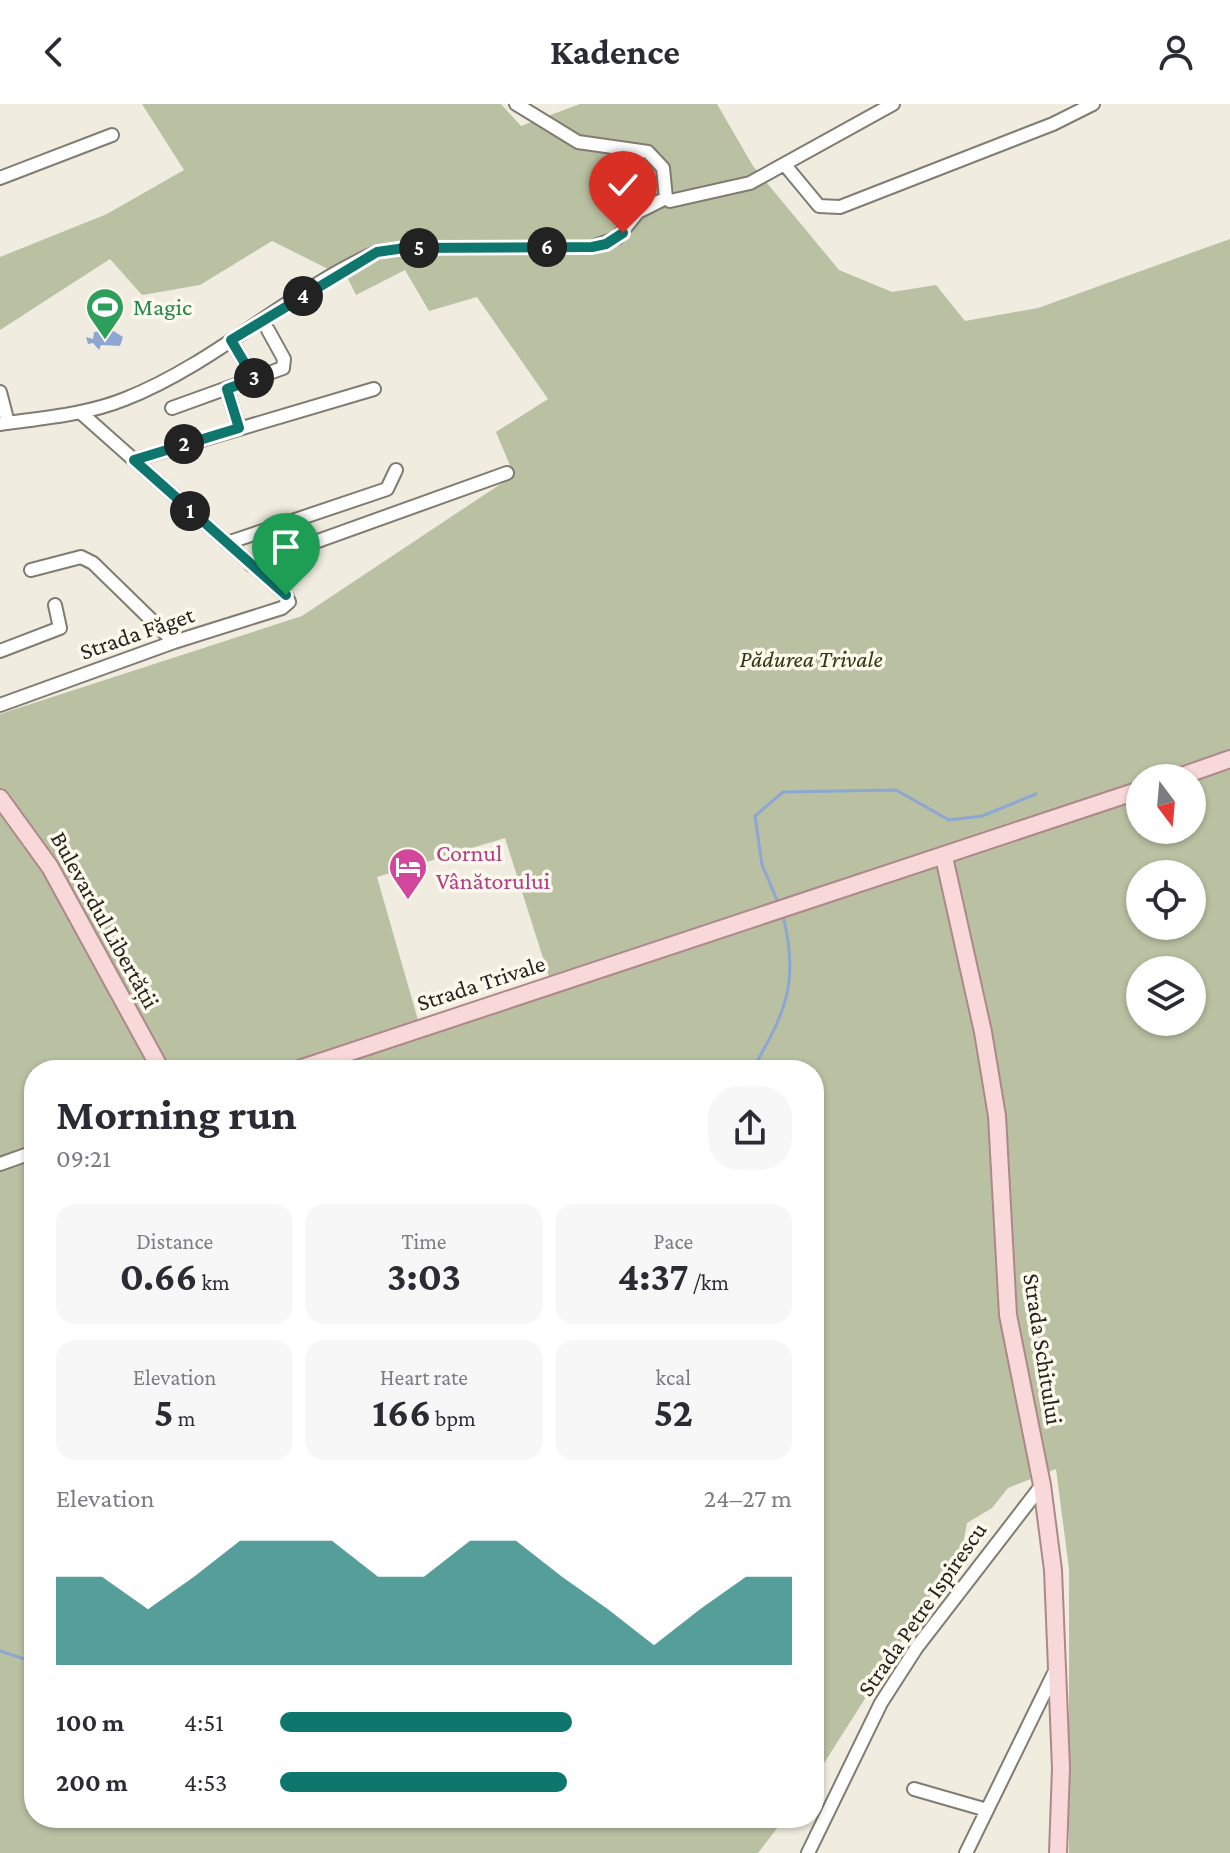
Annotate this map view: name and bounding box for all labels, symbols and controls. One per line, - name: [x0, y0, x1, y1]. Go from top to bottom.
- icon: back: [32, 30, 76, 74]
- icon: person: [1154, 30, 1198, 74]
- text: Kadence: [550, 32, 680, 72]
- pin: [589, 151, 657, 233]
- icon: check: [601, 163, 645, 207]
- pin: 6: [527, 227, 567, 267]
- pin: 5: [399, 228, 439, 268]
- text: 6: [541, 234, 553, 259]
- text: 5: [414, 235, 424, 260]
- pin: 4: [283, 276, 323, 316]
- text: 4: [297, 283, 309, 308]
- sports icon: Magic: [84, 286, 126, 341]
- place label: Magic: [133, 293, 192, 320]
- pin: 3: [234, 358, 274, 398]
- text: 3: [249, 365, 259, 390]
- pin: 2: [164, 424, 204, 464]
- text: 2: [178, 431, 190, 456]
- pin: 1: [170, 491, 210, 531]
- text: 1: [186, 498, 194, 523]
- pin: [252, 513, 320, 595]
- icon: arrive: [264, 525, 308, 569]
- street label: Strada Făget: [76, 600, 198, 665]
- park label: Pădurea Trivale: [739, 645, 883, 672]
- north arrow: [1126, 764, 1206, 844]
- map controls: [1126, 764, 1206, 1036]
- street label: Bulevardul Libertății: [44, 827, 165, 1014]
- place label: Cornul Vânătorului: [436, 839, 550, 894]
- hotel icon: Cornul Vânătorului: [387, 846, 429, 901]
- button: locate: [1126, 860, 1206, 940]
- street label: Strada Trivale: [413, 949, 548, 1016]
- button: layers: [1126, 956, 1206, 1036]
- button: share: [708, 1086, 792, 1170]
- text: Morning run: [56, 1090, 297, 1138]
- text: 09:21: [56, 1144, 111, 1173]
- text: Distance: [136, 1229, 213, 1254]
- text: Time: [401, 1229, 447, 1254]
- text: Pace: [654, 1229, 693, 1254]
- text: 0.66: [120, 1254, 197, 1299]
- text: 3:03: [387, 1254, 461, 1299]
- text: 4:37: [618, 1254, 689, 1299]
- text: km: [197, 1270, 230, 1295]
- text: /km: [689, 1270, 729, 1295]
- street label: Strada Schitului: [1018, 1271, 1069, 1426]
- text: Elevation: [133, 1365, 216, 1390]
- text: Heart rate: [380, 1365, 468, 1390]
- text: kcal: [656, 1365, 691, 1390]
- text: 5: [154, 1390, 174, 1435]
- text: 166: [372, 1390, 431, 1435]
- text: 52: [654, 1390, 693, 1435]
- text: m: [174, 1406, 195, 1431]
- text: bpm: [431, 1406, 476, 1431]
- text: Elevation: [56, 1484, 154, 1513]
- text: 24–27 m: [704, 1484, 792, 1513]
- street label: Strada Petre Ispirescu: [851, 1516, 992, 1701]
- text: 100 m: [56, 1708, 124, 1737]
- text: 4:51: [184, 1708, 224, 1737]
- text: 200 m: [56, 1768, 128, 1797]
- text: 4:53: [184, 1768, 227, 1797]

